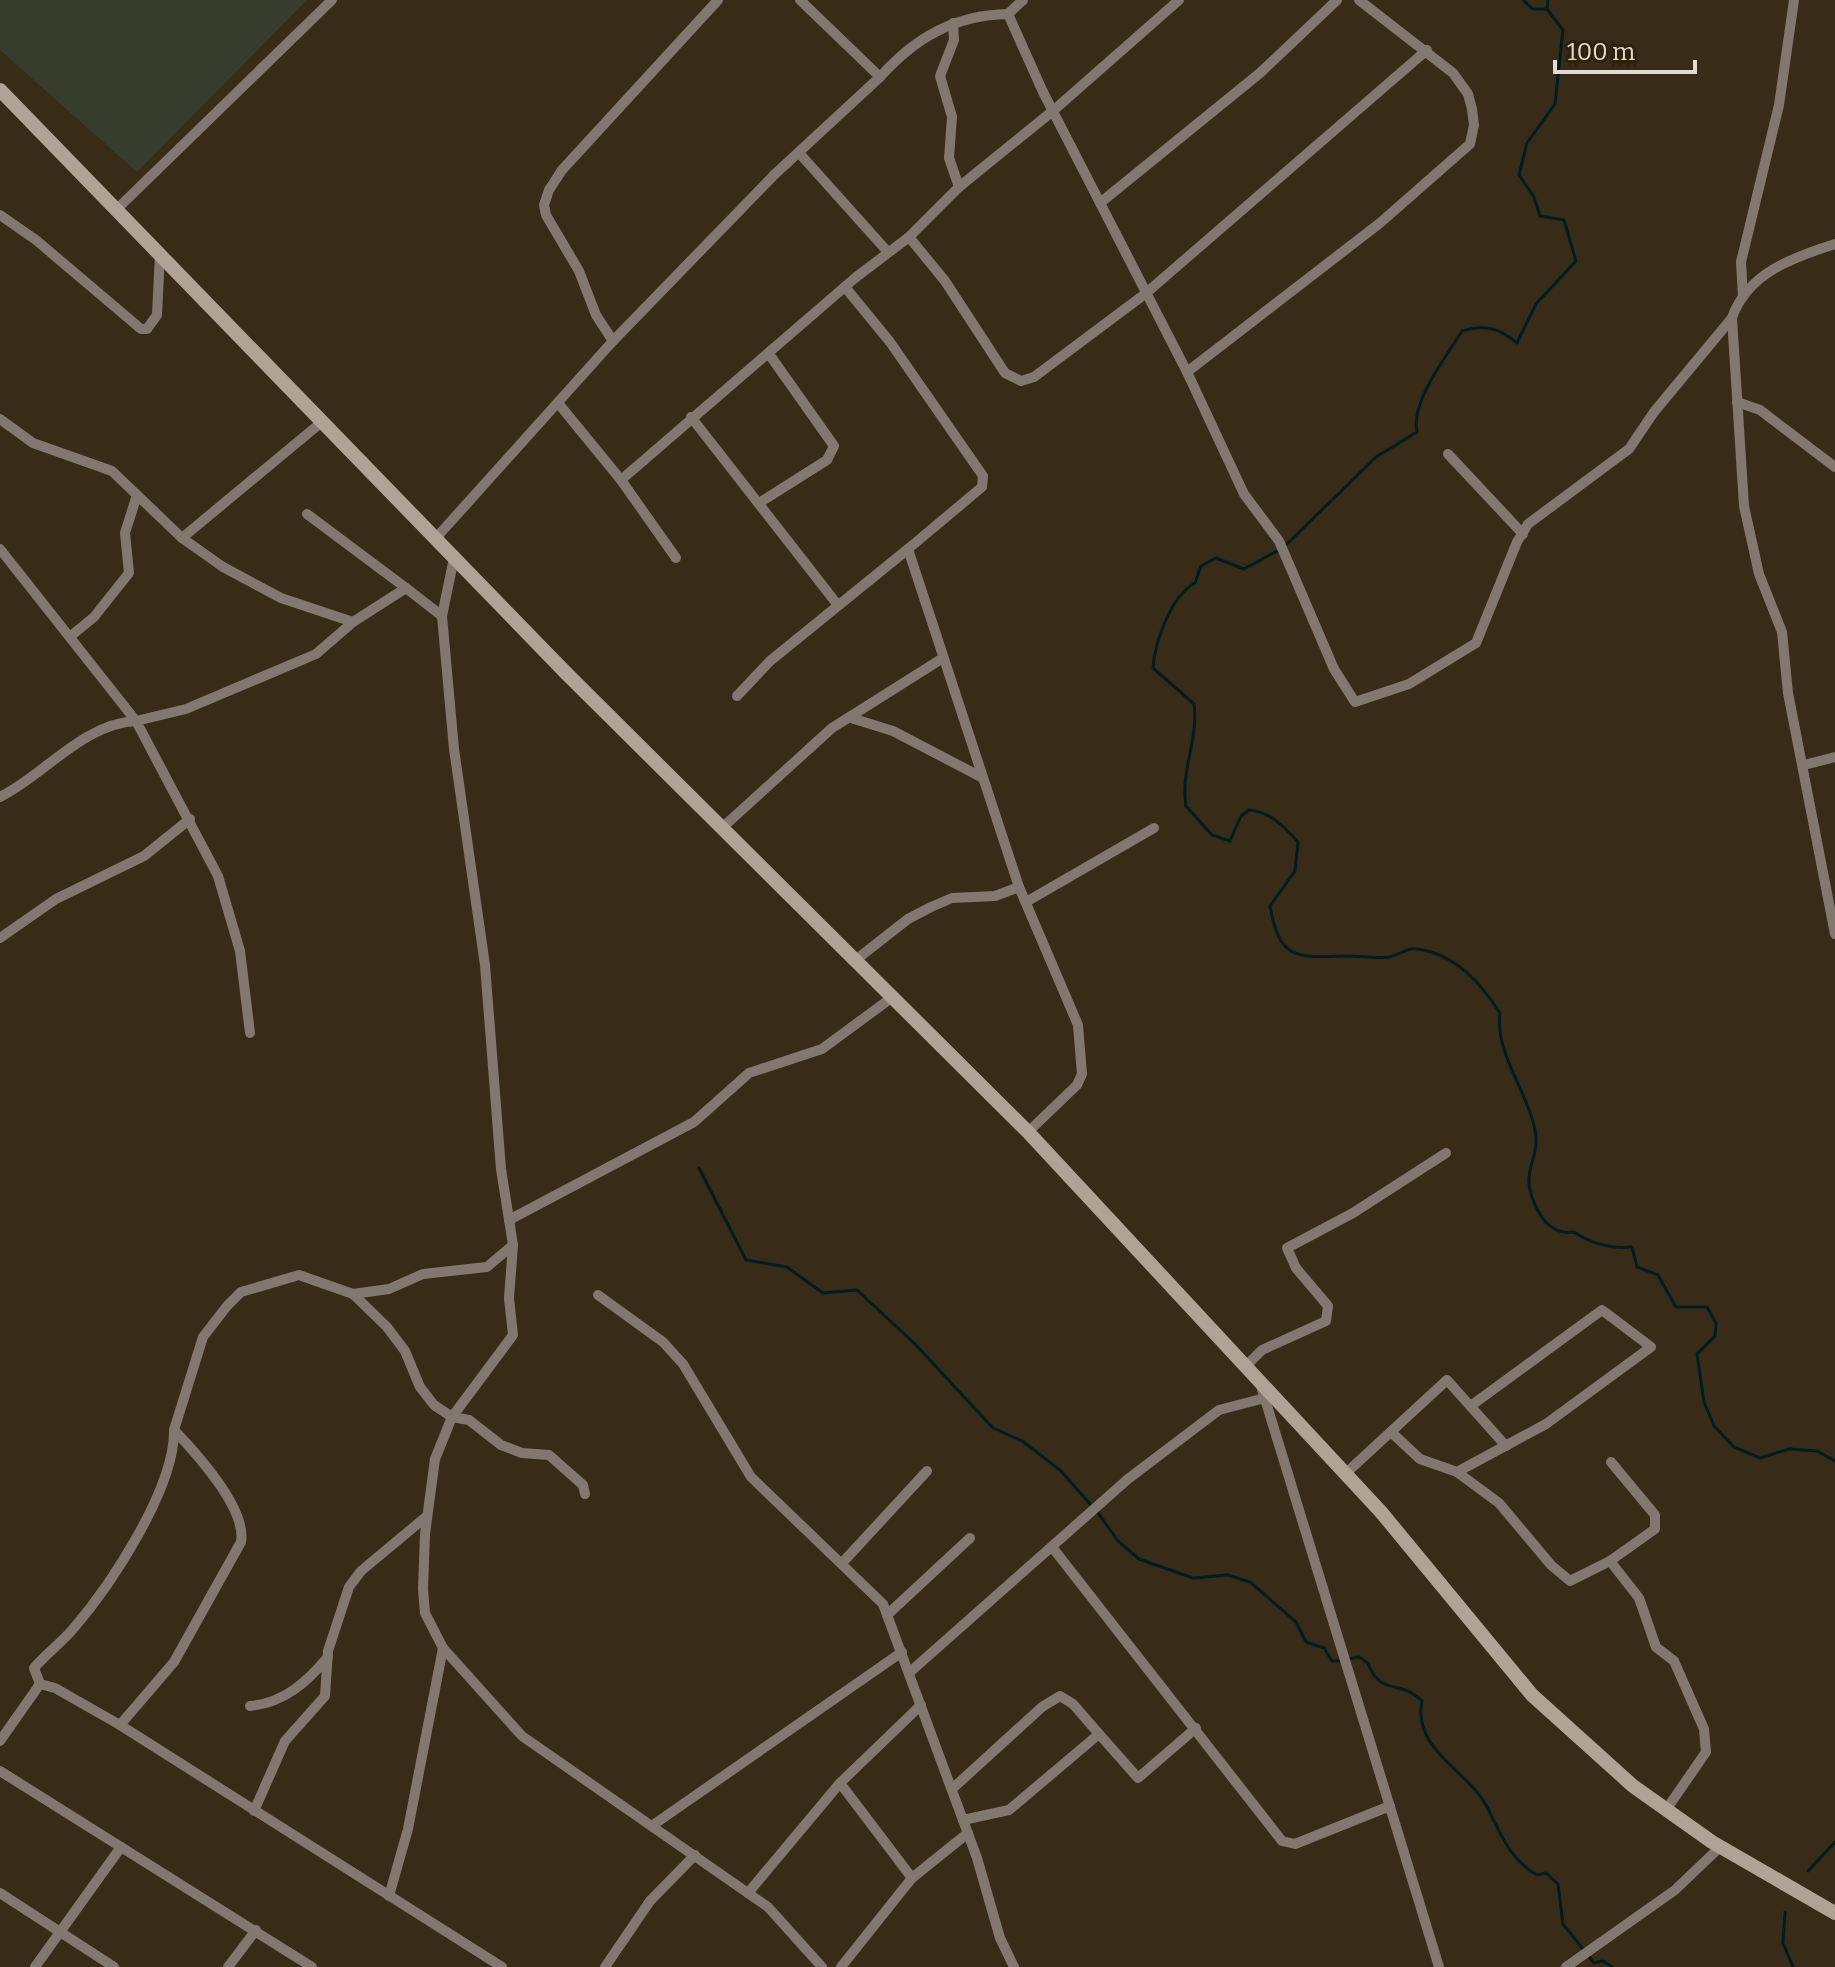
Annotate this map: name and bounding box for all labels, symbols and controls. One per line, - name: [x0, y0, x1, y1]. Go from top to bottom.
- scale bar: [1555, 24, 1695, 74]
- text: 100 m: [1567, 38, 1635, 66]

